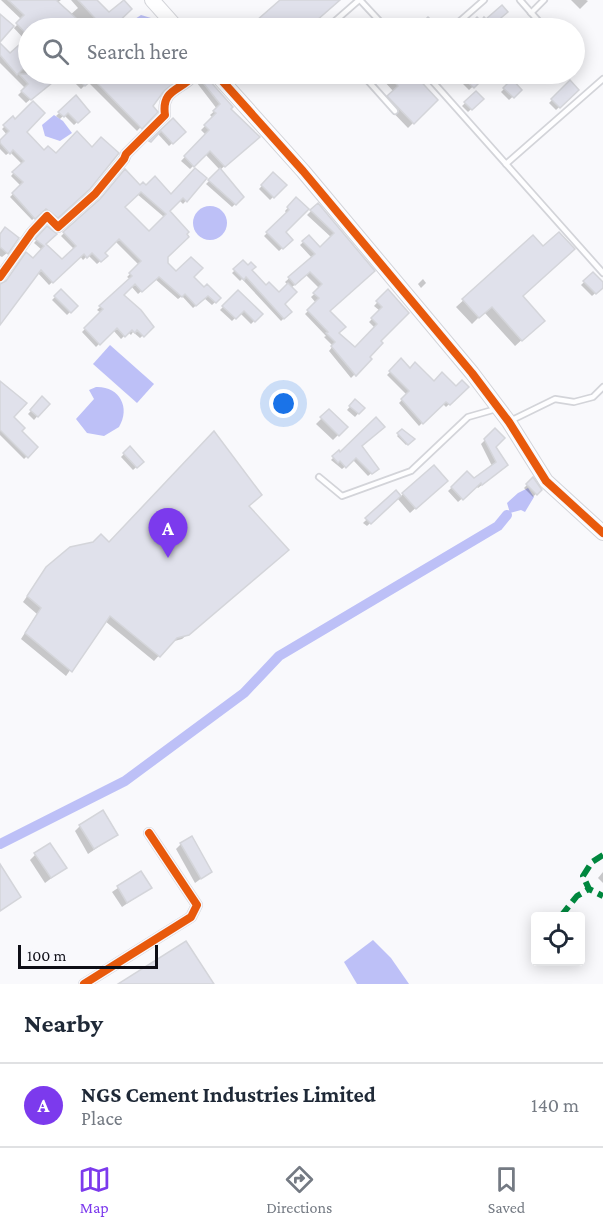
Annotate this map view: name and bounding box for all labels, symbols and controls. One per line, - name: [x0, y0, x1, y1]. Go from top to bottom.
- search box: [18, 18, 585, 84]
- icon: search: [39, 35, 72, 68]
- text: Search here: [87, 39, 188, 64]
- your location: [269, 389, 298, 418]
- pin: A: [148, 508, 188, 558]
- map controls: [531, 912, 585, 966]
- button: locate: [531, 912, 585, 966]
- scale bar: [18, 942, 158, 970]
- text: 100 m: [27, 947, 66, 964]
- text: Nearby: [24, 1009, 103, 1038]
- text: NGS Cement Industries Limited: [81, 1082, 376, 1107]
- text: A: [38, 1094, 49, 1116]
- text: 140 m: [531, 1094, 579, 1116]
- text: Place: [81, 1107, 123, 1129]
- tab: Map: [78, 1163, 111, 1216]
- tab: Directions: [266, 1163, 332, 1216]
- tab: Saved: [488, 1163, 525, 1216]

